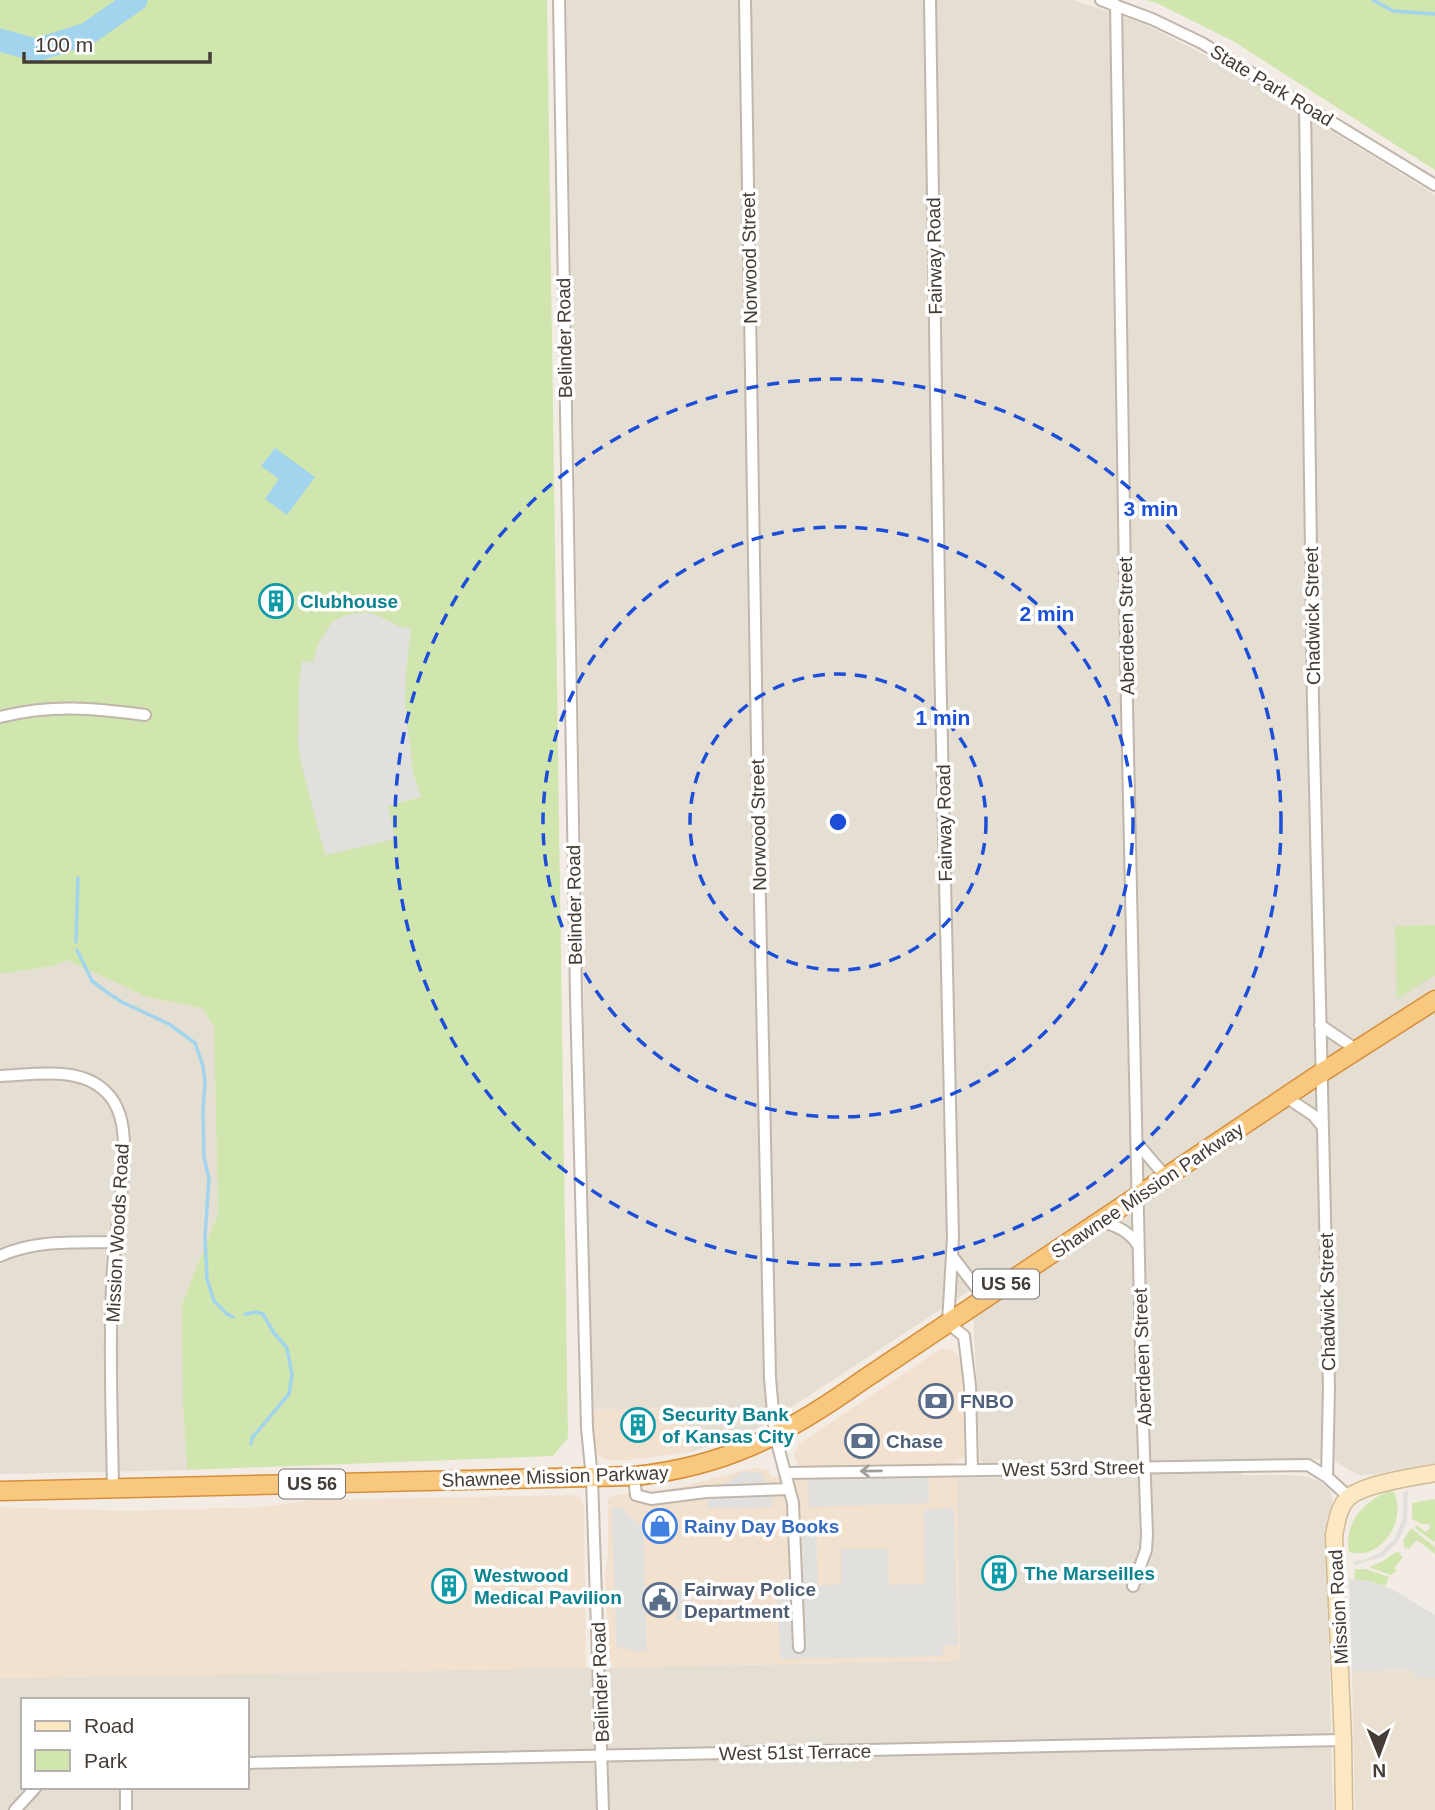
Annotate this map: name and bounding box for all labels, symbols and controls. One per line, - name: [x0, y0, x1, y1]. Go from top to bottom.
- scale bar: [24, 21, 210, 65]
- text: 100 m: [35, 33, 93, 56]
- street label: State Park Road: [1207, 41, 1337, 130]
- street label: Norwood Street: [738, 191, 761, 324]
- street label: Fairway Road: [923, 197, 946, 315]
- street label: Belinder Road: [553, 278, 576, 398]
- text: 3 min: [1124, 497, 1178, 520]
- street label: Chadwick Street: [1301, 546, 1324, 685]
- street label: Aberdeen Street: [1115, 556, 1138, 695]
- building icon: Clubhouse: [257, 582, 295, 620]
- place label: Clubhouse: [300, 591, 398, 612]
- text: 2 min: [1020, 602, 1074, 625]
- text: 1 min: [916, 706, 970, 729]
- street label: Norwood Street: [747, 758, 770, 891]
- street label: Fairway Road: [933, 764, 956, 882]
- centre of rings: [826, 810, 850, 834]
- street label: Belinder Road: [563, 845, 586, 965]
- street label: Shawnee Mission Parkway: [1047, 1118, 1248, 1263]
- street label: Mission Woods Road: [102, 1143, 133, 1323]
- street label: Chadwick Street: [1316, 1232, 1339, 1371]
- road number: US 56: [973, 1269, 1039, 1298]
- street label: Aberdeen Street: [1130, 1287, 1155, 1426]
- bank icon: FNBO: [917, 1382, 955, 1420]
- place label: FNBO: [960, 1391, 1014, 1412]
- place label: Security Bank of Kansas City: [662, 1404, 794, 1447]
- building icon: Security Bank of Kansas City: [619, 1406, 657, 1444]
- bank icon: Chase: [843, 1422, 881, 1460]
- place label: Chase: [886, 1431, 943, 1452]
- street label: West 53rd Street: [1002, 1457, 1145, 1480]
- street label: Shawnee Mission Parkway: [441, 1462, 669, 1491]
- one-way arrow: [860, 1465, 883, 1478]
- road number: US 56: [279, 1470, 345, 1498]
- shop icon: Rainy Day Books: [641, 1507, 679, 1545]
- place label: Rainy Day Books: [684, 1516, 839, 1537]
- street label: Mission Road: [1325, 1549, 1352, 1665]
- building icon: The Marseilles: [980, 1554, 1018, 1592]
- place label: The Marseilles: [1024, 1563, 1155, 1584]
- place label: Westwood Medical Pavilion: [474, 1565, 622, 1608]
- building icon: Westwood Medical Pavilion: [430, 1567, 468, 1605]
- place label: Fairway Police Department: [684, 1579, 816, 1622]
- public building icon: Fairway Police Department: [641, 1581, 679, 1619]
- street label: Belinder Road: [588, 1621, 613, 1743]
- legend: [21, 1698, 248, 1789]
- text: Road: [84, 1714, 134, 1737]
- north arrow: [1344, 1719, 1414, 1789]
- street label: West 51st Terrace: [719, 1741, 871, 1764]
- text: Park: [84, 1749, 128, 1772]
- text: N: [1372, 1760, 1386, 1781]

